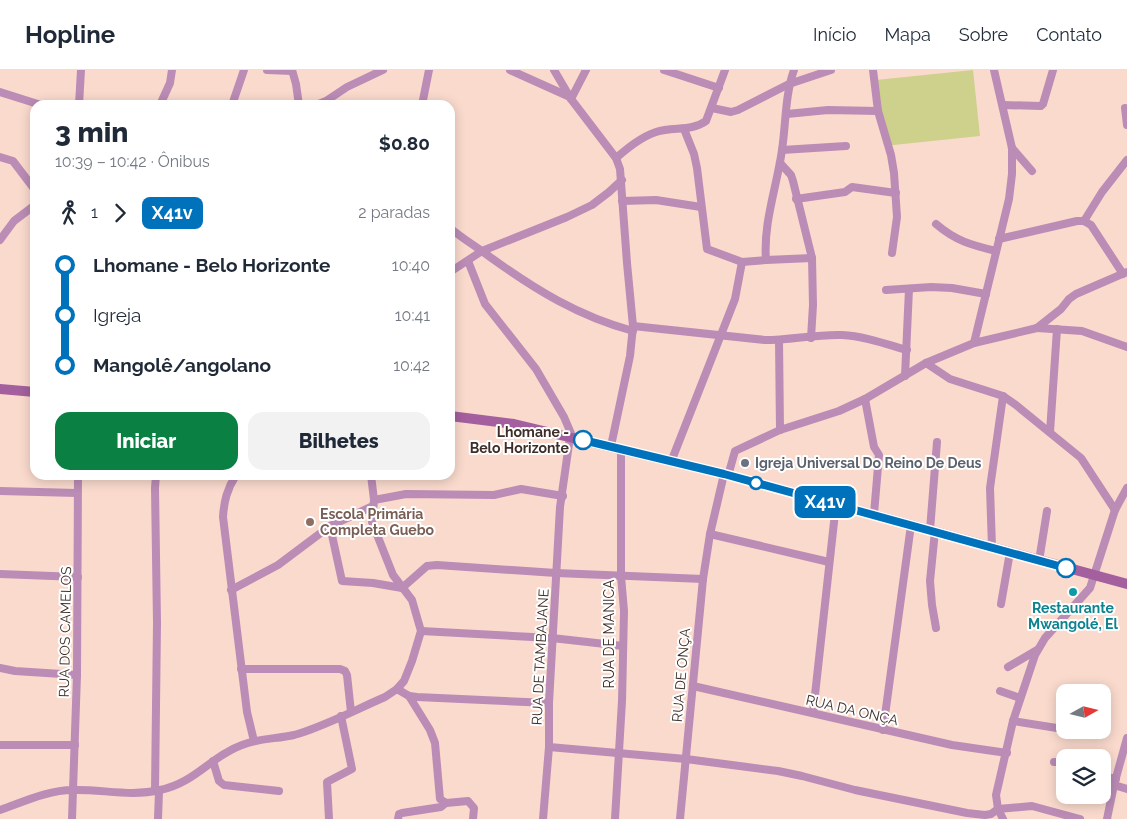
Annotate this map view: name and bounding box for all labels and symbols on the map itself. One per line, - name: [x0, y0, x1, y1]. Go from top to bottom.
- place label: Lhomane - Belo Horizonte: [470, 424, 570, 456]
- marker: Lhomane - Belo Horizonte: [573, 430, 593, 450]
- place label: Igreja Universal Do Reino De Deus: [755, 455, 982, 471]
- marker: Igreja Universal Do Reino De Deus: [739, 457, 751, 469]
- unlabelled marker: [749, 476, 763, 490]
- line badge: X41v: [790, 486, 860, 518]
- place label: Escola Primária Completa Guebo: [320, 506, 435, 538]
- marker: Escola Primária Completa Guebo: [304, 516, 316, 528]
- unlabelled marker: [1056, 558, 1076, 578]
- street label: RUA DOS CAMELOS: [56, 566, 74, 698]
- street label: RUA DE MANICA: [601, 579, 617, 688]
- marker: Restaurante Mwangolé, El: [1067, 586, 1079, 598]
- street label: RUA DE TAMBAJANE: [528, 588, 552, 726]
- place label: Restaurante Mwangolé, El: [1028, 600, 1118, 632]
- street label: RUA DE ONÇA: [669, 627, 693, 723]
- north arrow: [1056, 684, 1111, 739]
- street label: RUA DA ONÇA: [804, 692, 900, 729]

